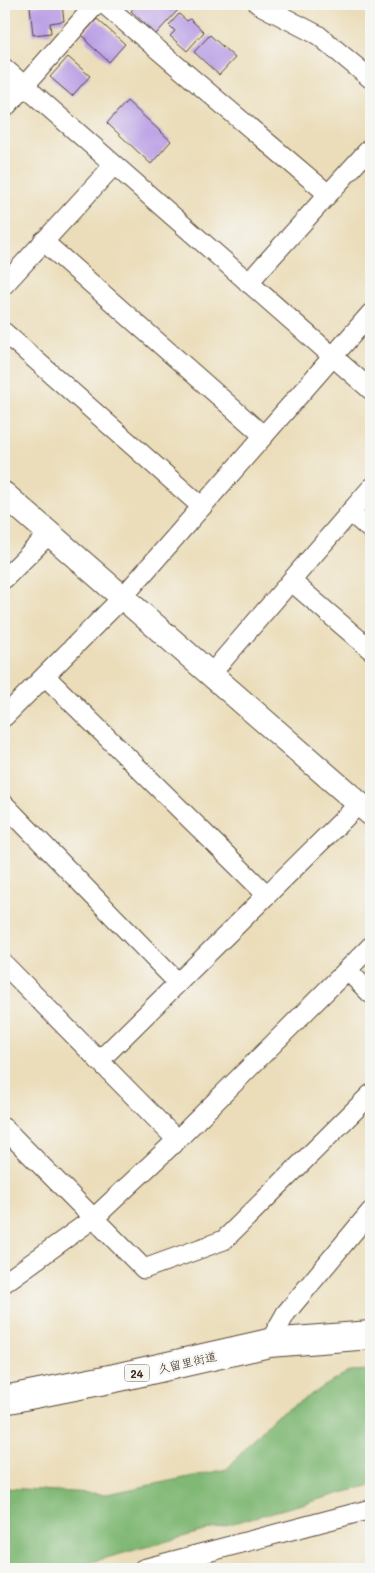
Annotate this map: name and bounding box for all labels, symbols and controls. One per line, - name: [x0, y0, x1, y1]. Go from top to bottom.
- street label: 久留里街道: [156, 1347, 218, 1377]
- road number: 24: [124, 1365, 150, 1382]

